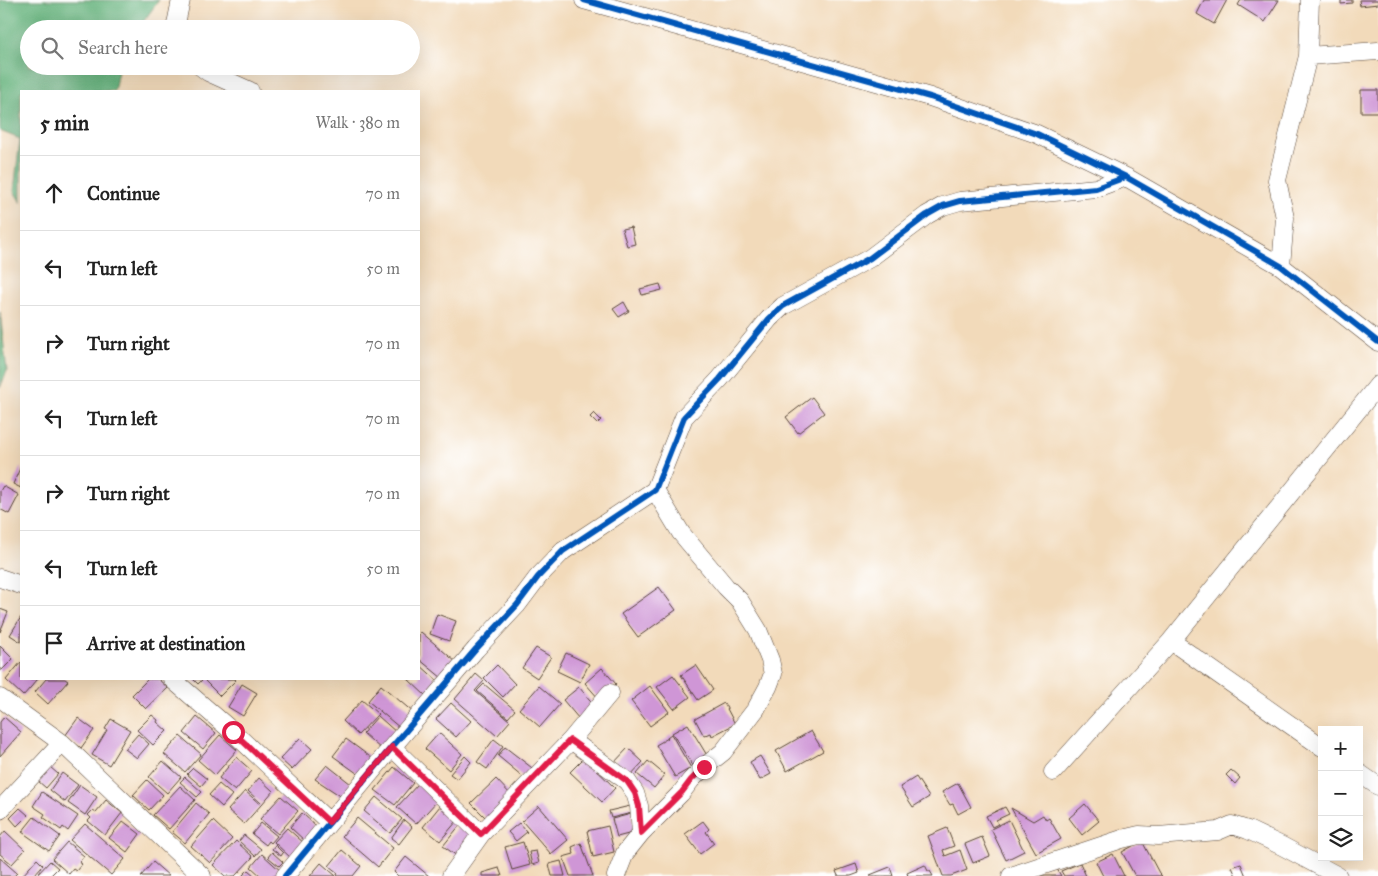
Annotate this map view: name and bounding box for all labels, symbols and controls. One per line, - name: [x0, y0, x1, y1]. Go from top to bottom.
- search box: [20, 20, 420, 75]
- icon: search: [38, 34, 66, 62]
- text: Search here: [78, 36, 168, 59]
- text: 5 min: [40, 110, 89, 136]
- text: Walk · 380 m: [316, 113, 400, 132]
- icon: ahead: [40, 179, 68, 207]
- text: Continue: [87, 182, 160, 205]
- text: 70 m: [365, 184, 400, 203]
- icon: left: [40, 254, 68, 282]
- text: Turn left: [87, 257, 157, 280]
- text: 50 m: [366, 259, 400, 278]
- icon: right: [40, 329, 68, 357]
- text: Turn right: [87, 332, 170, 355]
- text: 70 m: [365, 334, 400, 353]
- icon: left: [40, 404, 68, 432]
- text: Turn left: [87, 407, 157, 430]
- text: 70 m: [365, 409, 400, 428]
- icon: right: [40, 479, 68, 507]
- text: Turn right: [87, 482, 170, 505]
- text: 70 m: [365, 484, 400, 503]
- icon: left: [40, 554, 68, 582]
- text: Turn left: [87, 557, 157, 580]
- text: 50 m: [366, 559, 400, 578]
- icon: arrive: [40, 629, 68, 657]
- text: Arrive at destination: [87, 632, 245, 655]
- route start: [222, 721, 245, 744]
- map controls: [1318, 726, 1363, 861]
- button: +: [1318, 726, 1363, 771]
- route end: [693, 756, 716, 779]
- button: −: [1318, 771, 1363, 816]
- button: layers: [1318, 816, 1363, 861]

